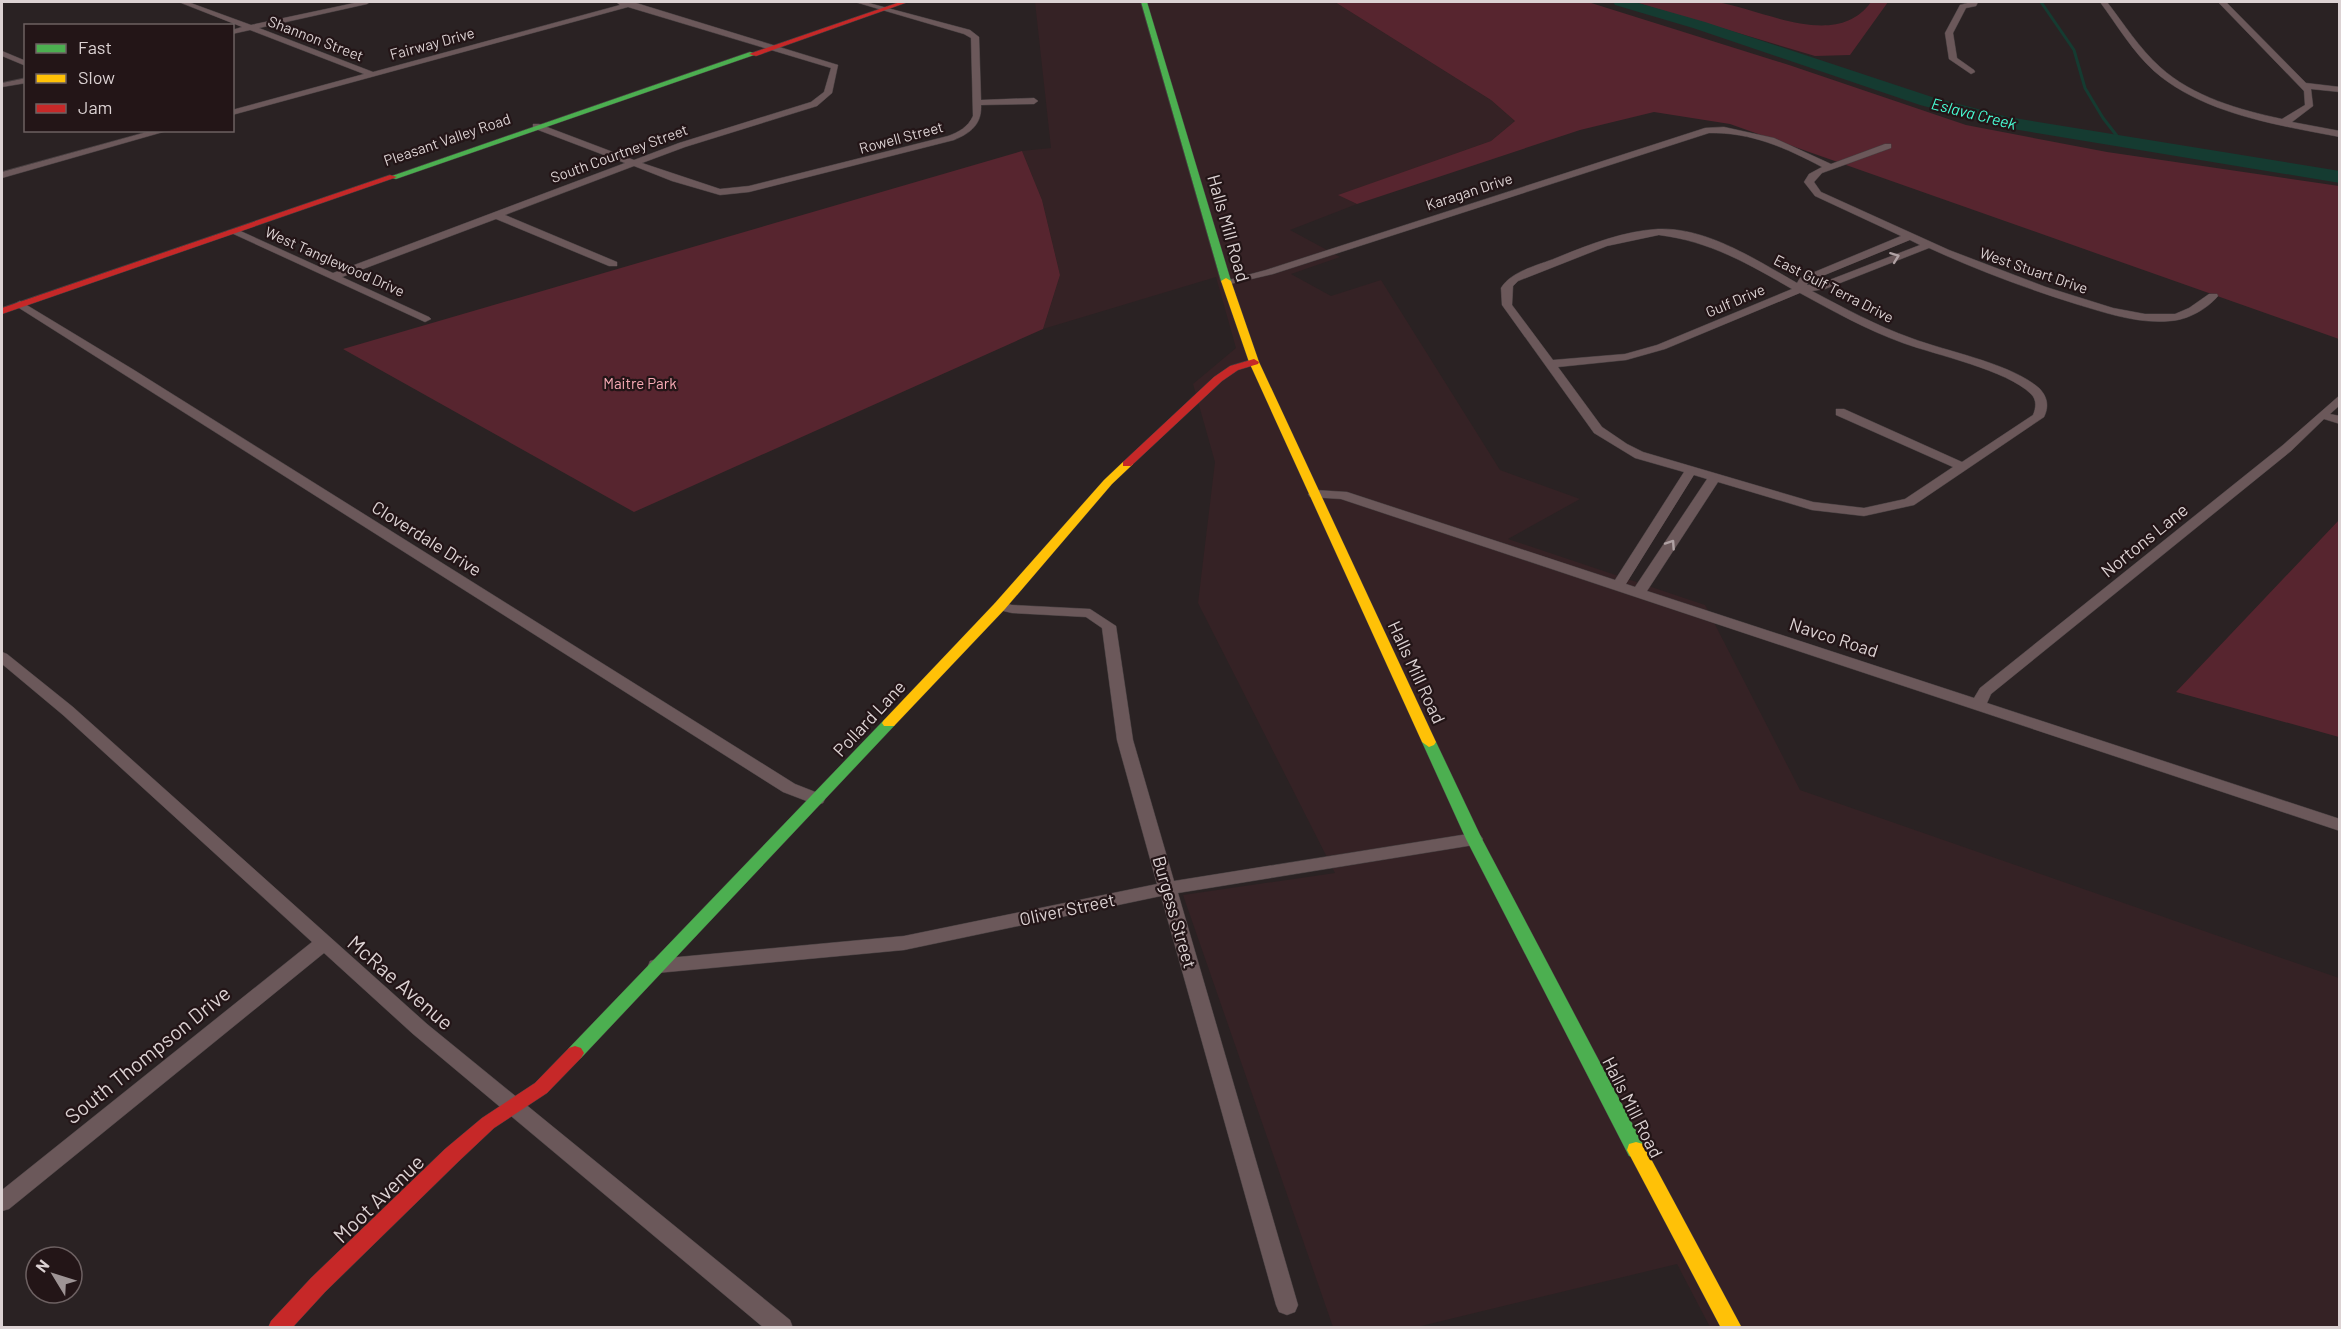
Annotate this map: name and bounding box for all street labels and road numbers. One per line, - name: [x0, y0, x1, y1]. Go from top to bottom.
- street label: Shannon Street: [266, 12, 366, 64]
- street label: Fairway Drive: [388, 23, 476, 63]
- street label: Pleasant Valley Road: [381, 109, 513, 169]
- street label: Rowell Street: [857, 117, 945, 157]
- street label: South Courtney Street: [548, 120, 690, 186]
- street label: Karagan Drive: [1423, 169, 1515, 213]
- street label: Halls Mill Road: [1203, 172, 1255, 284]
- street label: West Tanglewood Drive: [262, 222, 408, 300]
- street label: West Stuart Drive: [1977, 243, 2091, 297]
- street label: East Gulf Terra Drive: [1771, 250, 1897, 326]
- street label: Gulf Drive: [1703, 280, 1767, 320]
- street label: Cloverdale Drive: [368, 495, 486, 581]
- street label: Nortons Lane: [2096, 498, 2192, 582]
- street label: Navco Road: [1787, 612, 1881, 662]
- street label: Halls Mill Road: [1384, 617, 1450, 727]
- street label: Pollard Lane: [828, 675, 910, 761]
- street label: Burgess Street: [1148, 853, 1202, 971]
- street label: Oliver Street: [1017, 888, 1117, 930]
- street label: McRae Avenue: [343, 929, 459, 1035]
- street label: South Thompson Drive: [59, 980, 235, 1128]
- street label: Halls Mill Road: [1598, 1053, 1668, 1161]
- street label: Moot Avenue: [327, 1149, 429, 1247]

